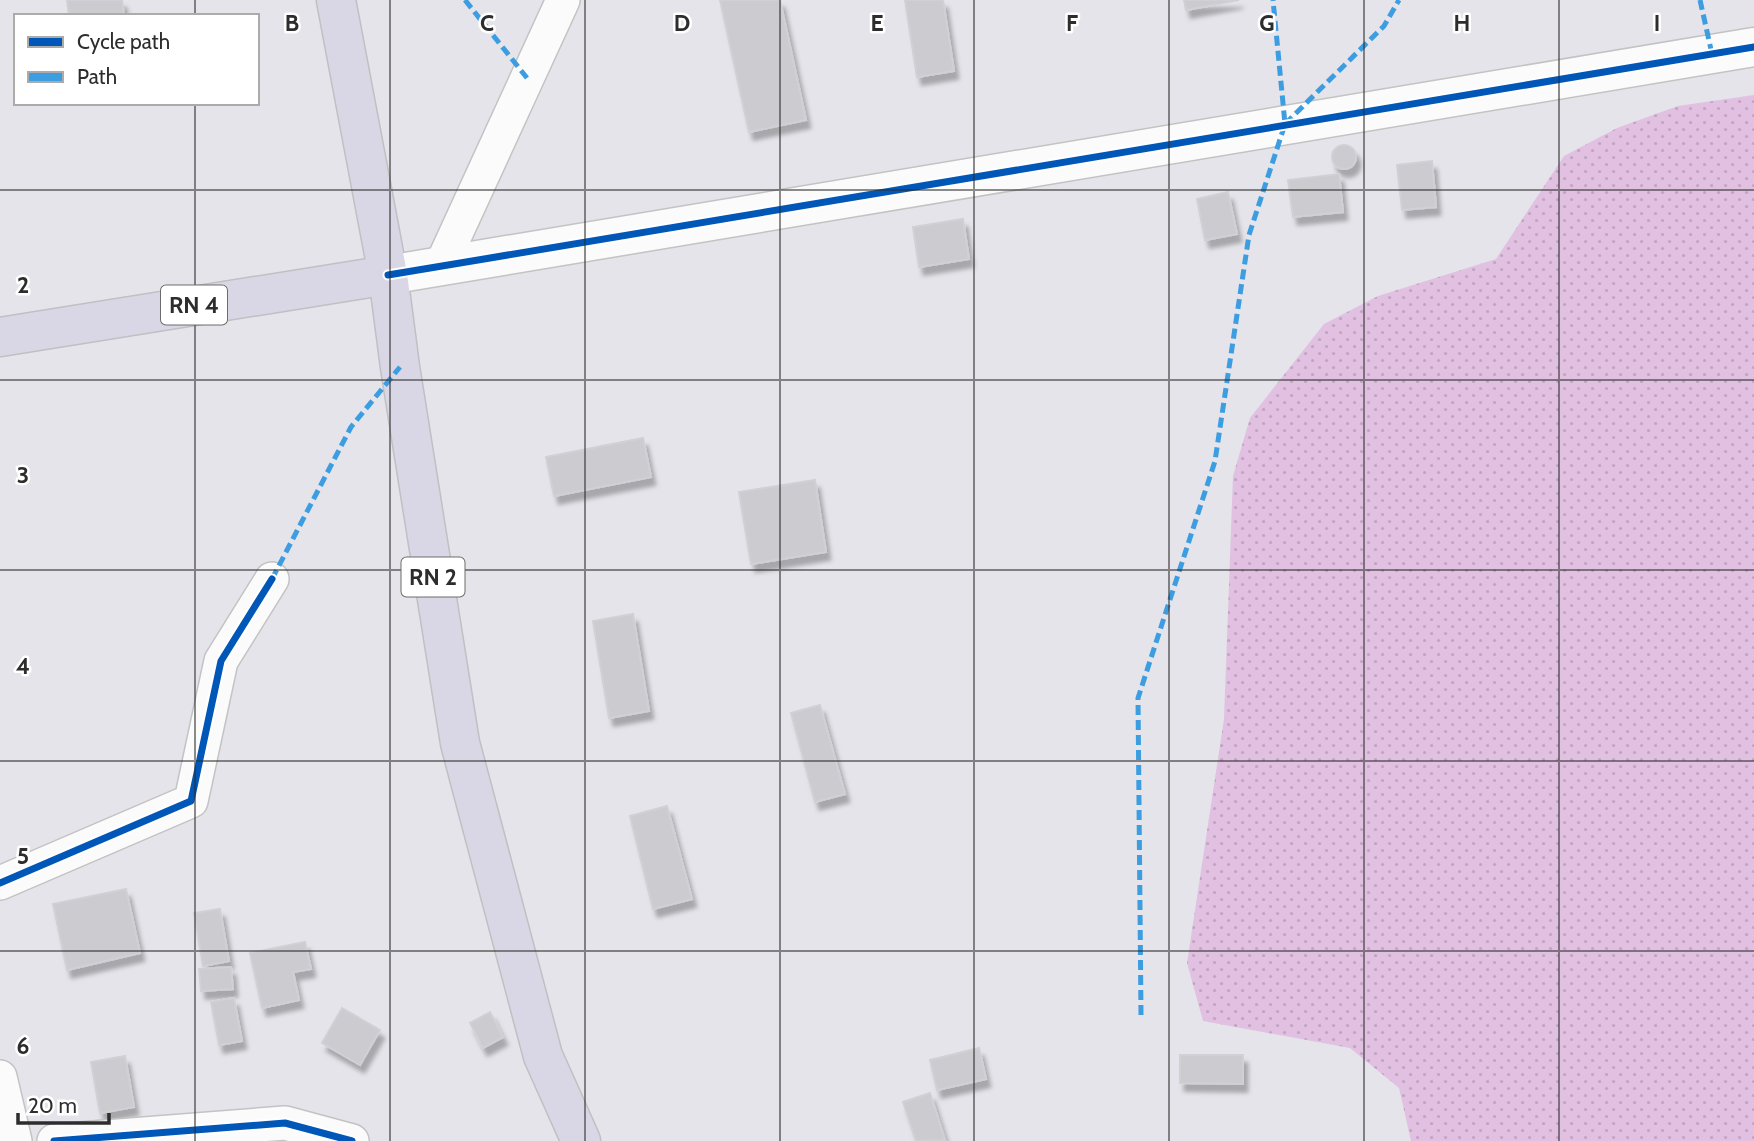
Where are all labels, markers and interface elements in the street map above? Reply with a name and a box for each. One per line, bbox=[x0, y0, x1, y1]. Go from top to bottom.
text: B bbox=[285, 9, 299, 37]
text: C bbox=[480, 9, 494, 37]
text: D bbox=[674, 9, 690, 37]
text: E bbox=[870, 9, 884, 37]
text: F bbox=[1066, 9, 1078, 37]
text: G bbox=[1259, 9, 1275, 37]
text: H bbox=[1454, 9, 1470, 37]
text: I bbox=[1654, 9, 1660, 37]
legend bbox=[14, 14, 259, 105]
text: Cycle path bbox=[77, 29, 170, 54]
text: Path bbox=[77, 64, 117, 89]
text: 2 bbox=[17, 271, 29, 299]
road number: RN 4 bbox=[161, 286, 227, 324]
text: 3 bbox=[17, 461, 29, 489]
road number: RN 2 bbox=[402, 558, 464, 596]
text: 4 bbox=[16, 652, 30, 680]
text: 5 bbox=[17, 842, 29, 870]
text: 6 bbox=[17, 1032, 29, 1060]
scale bar bbox=[18, 1082, 108, 1126]
text: 20 m bbox=[28, 1093, 77, 1118]

